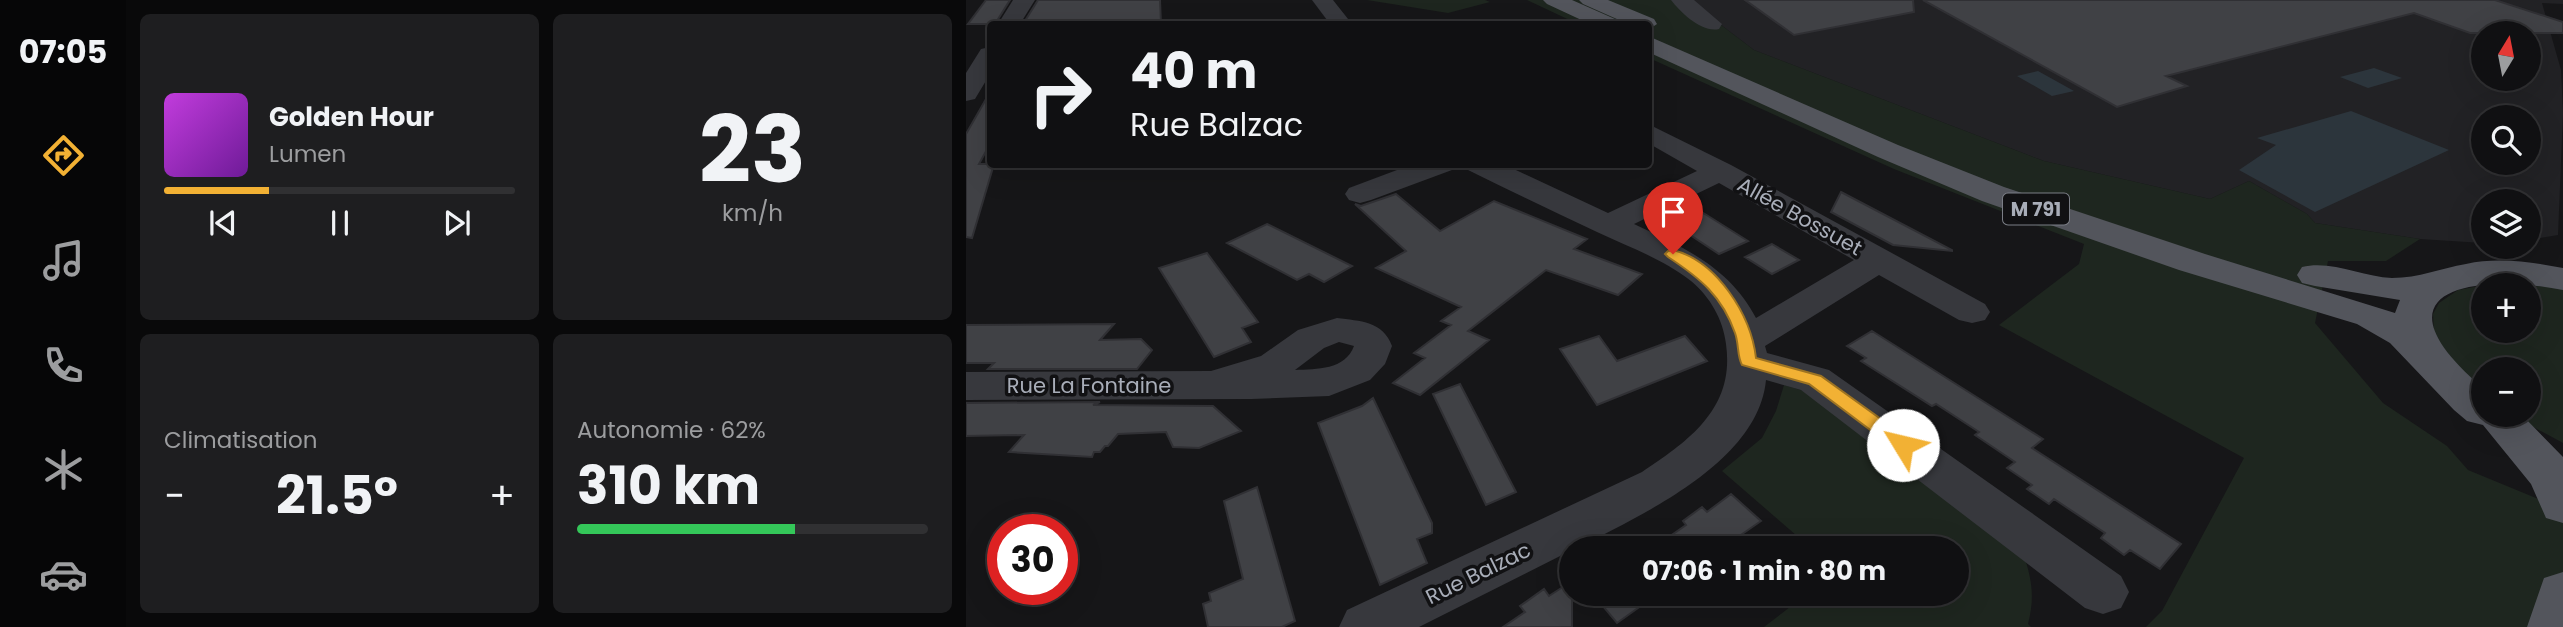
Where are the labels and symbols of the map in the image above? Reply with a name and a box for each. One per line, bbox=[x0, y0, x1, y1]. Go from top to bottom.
north arrow bbox=[2471, 21, 2541, 91]
street label: Allée Bossuet bbox=[1732, 170, 1868, 262]
pin bbox=[1643, 182, 1703, 254]
road number: M 791 bbox=[2003, 194, 2069, 224]
street label: Rue La Fontaine bbox=[1007, 371, 1171, 400]
position arrow bbox=[1866, 408, 1940, 482]
speed limit sign: 30 bbox=[987, 514, 1078, 605]
street label: Rue Balzac bbox=[1421, 535, 1535, 611]

